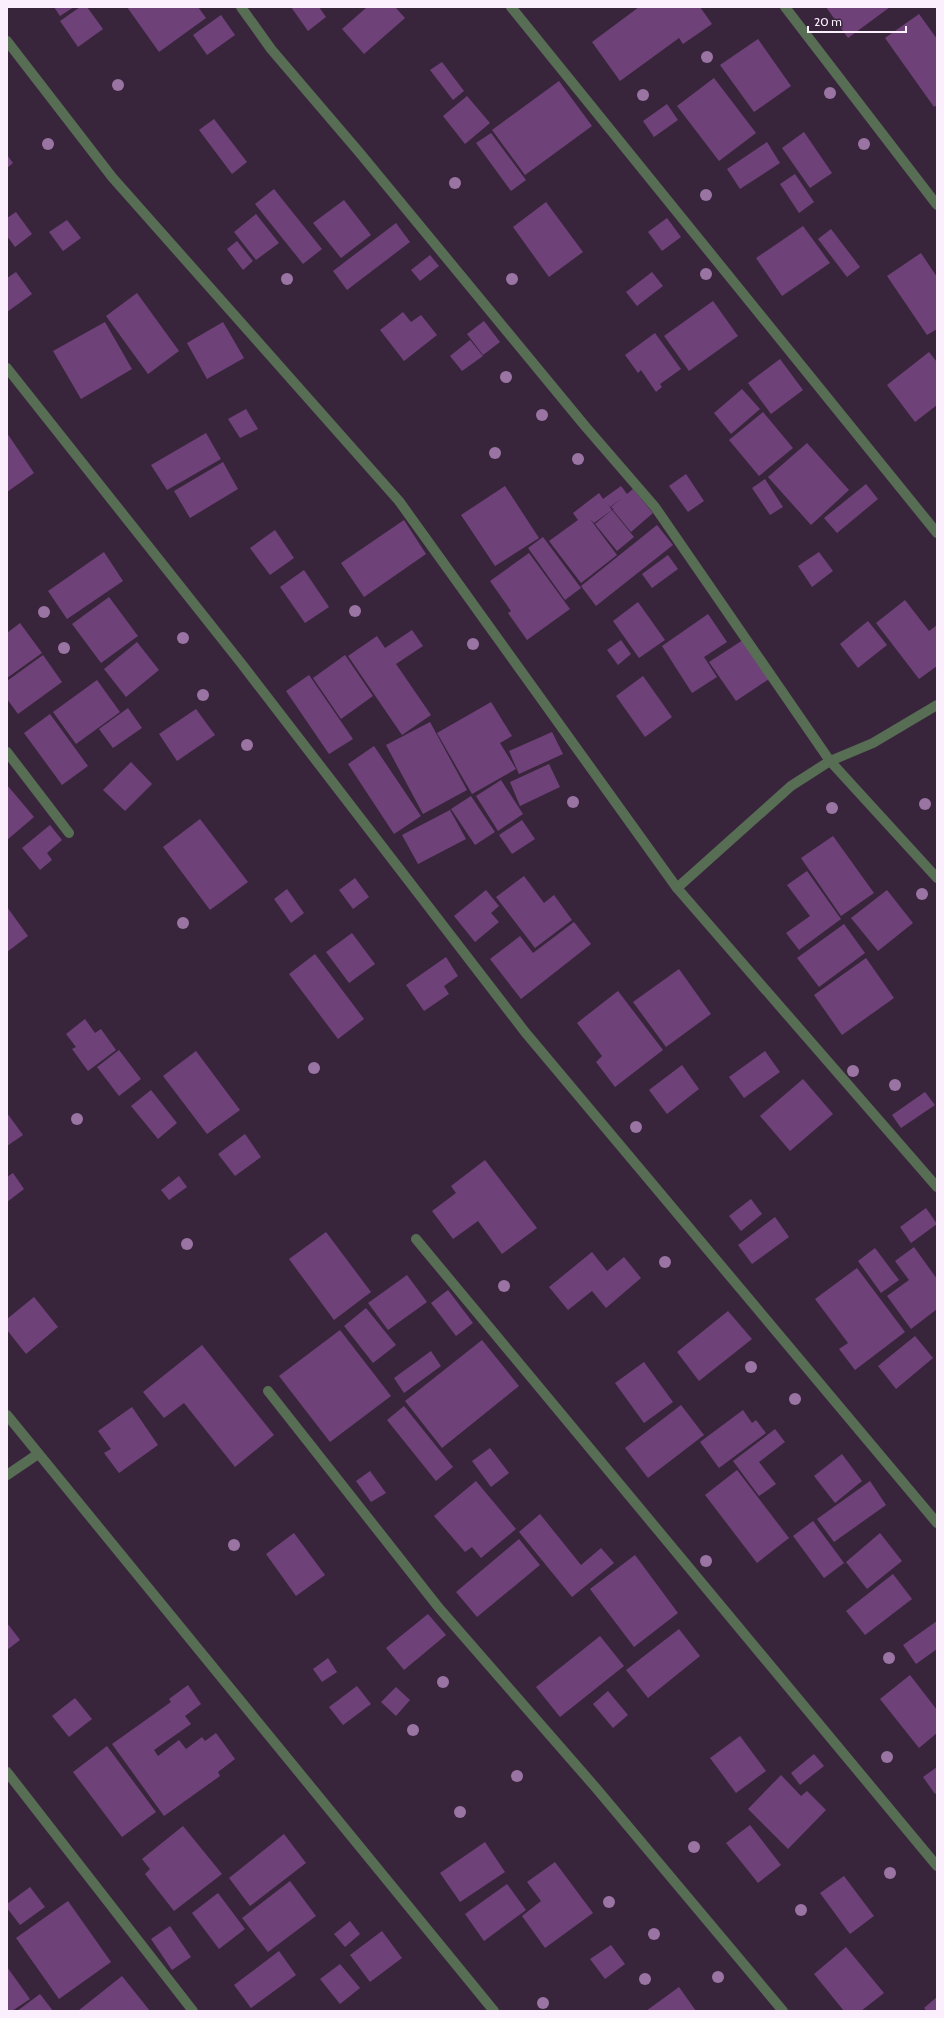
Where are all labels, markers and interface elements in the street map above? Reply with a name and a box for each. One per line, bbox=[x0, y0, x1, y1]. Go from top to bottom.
scale bar bbox=[808, 8, 906, 34]
text: 20 m bbox=[814, 14, 842, 29]

